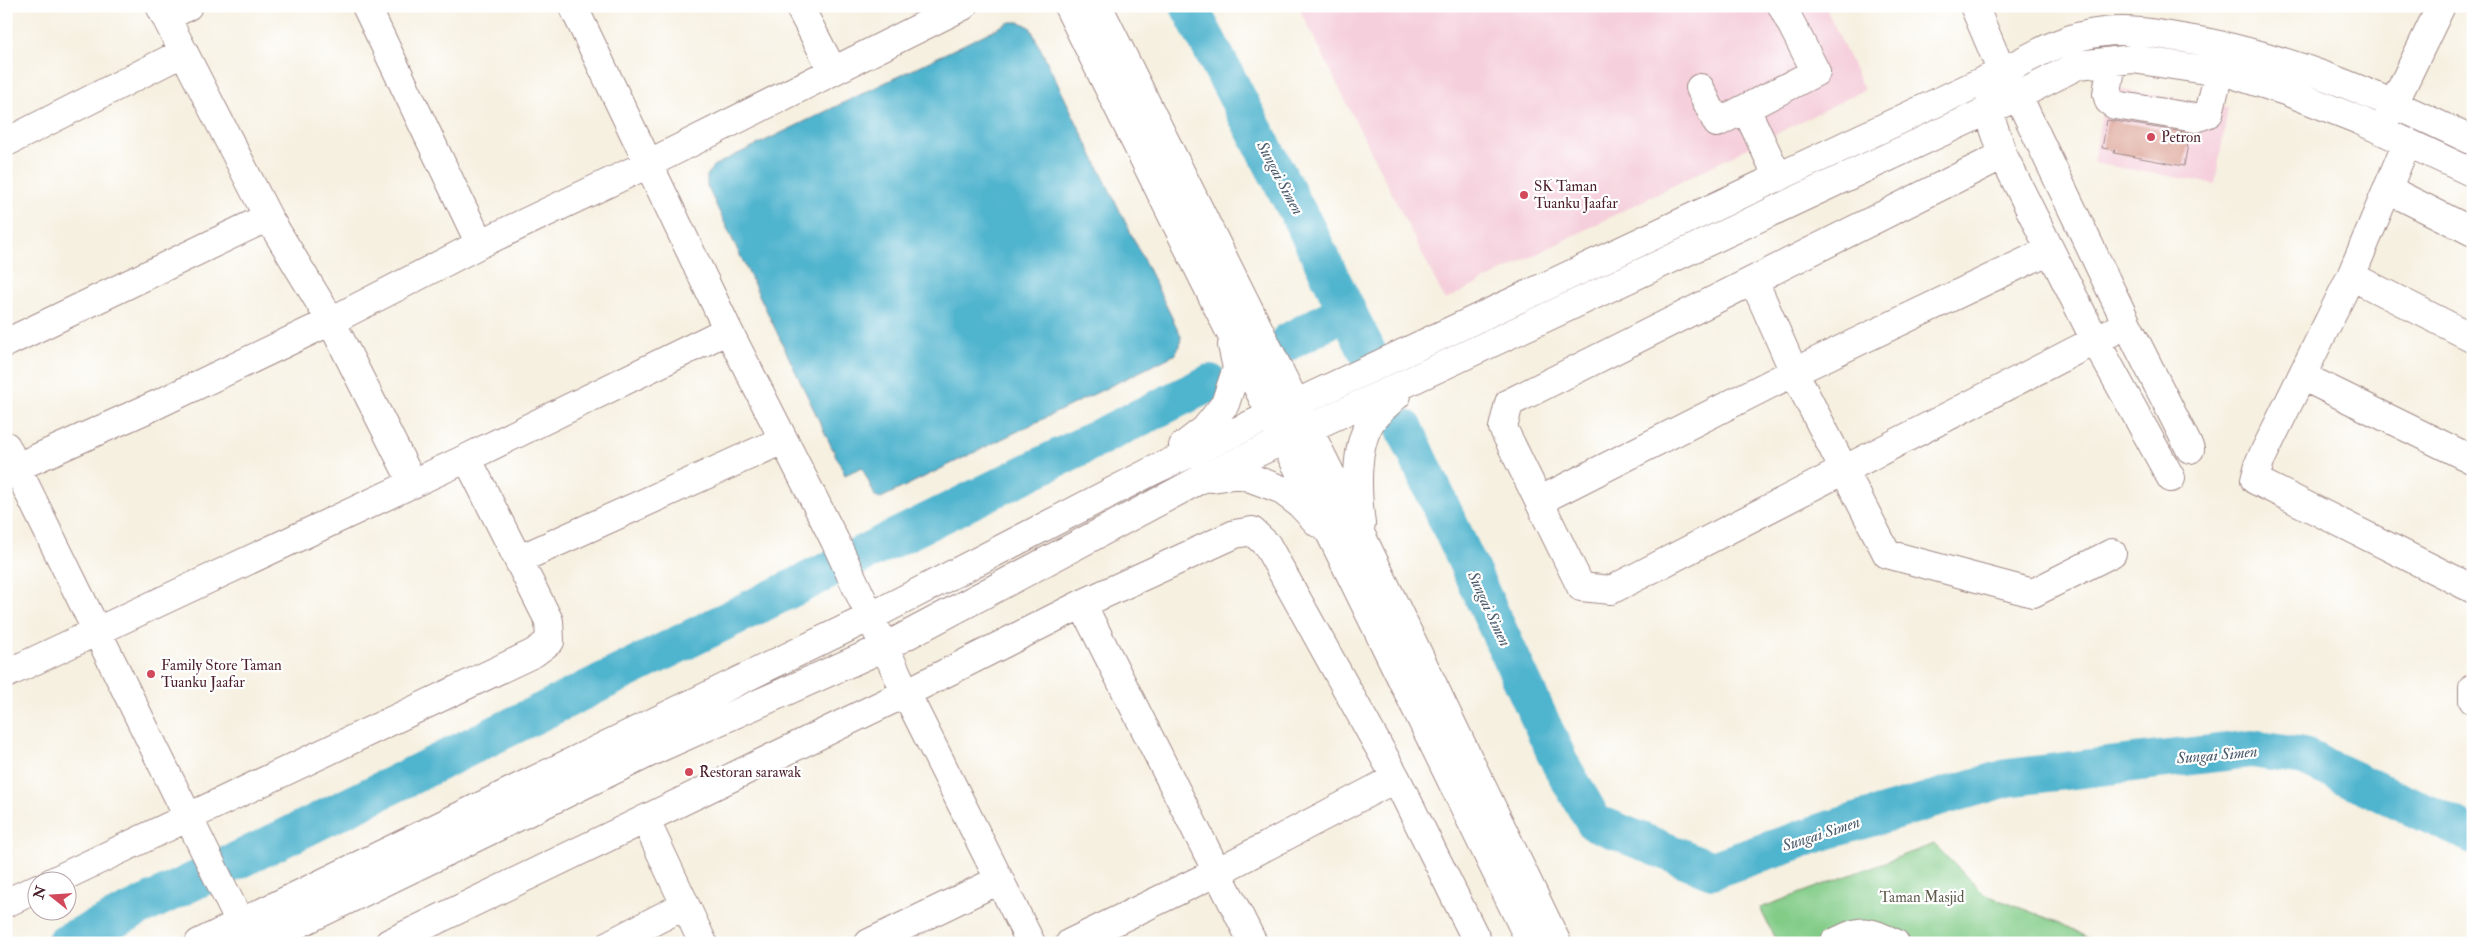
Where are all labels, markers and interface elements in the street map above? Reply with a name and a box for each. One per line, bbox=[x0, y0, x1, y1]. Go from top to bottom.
place label: Petron bbox=[2161, 128, 2201, 147]
marker: Petron bbox=[2145, 131, 2157, 143]
water label: Sungai Simen bbox=[1252, 137, 1308, 218]
place label: SK Taman Tuanku Jaafar bbox=[1534, 177, 1618, 214]
marker: SK Taman Tuanku Jaafar bbox=[1518, 189, 1530, 201]
water label: Sungai Simen bbox=[1462, 567, 1515, 650]
place label: Family Store Taman Tuanku Jaafar bbox=[161, 656, 282, 693]
marker: Family Store Taman Tuanku Jaafar bbox=[145, 668, 157, 680]
water label: Sungai Simen bbox=[2175, 742, 2258, 769]
place label: Restoran sarawak bbox=[699, 763, 801, 782]
marker: Restoran sarawak bbox=[683, 766, 695, 778]
water label: Sungai Simen bbox=[1779, 812, 1863, 856]
north arrow bbox=[28, 872, 78, 922]
text: N bbox=[30, 883, 50, 902]
park label: Taman Masjid bbox=[1880, 888, 1965, 907]

